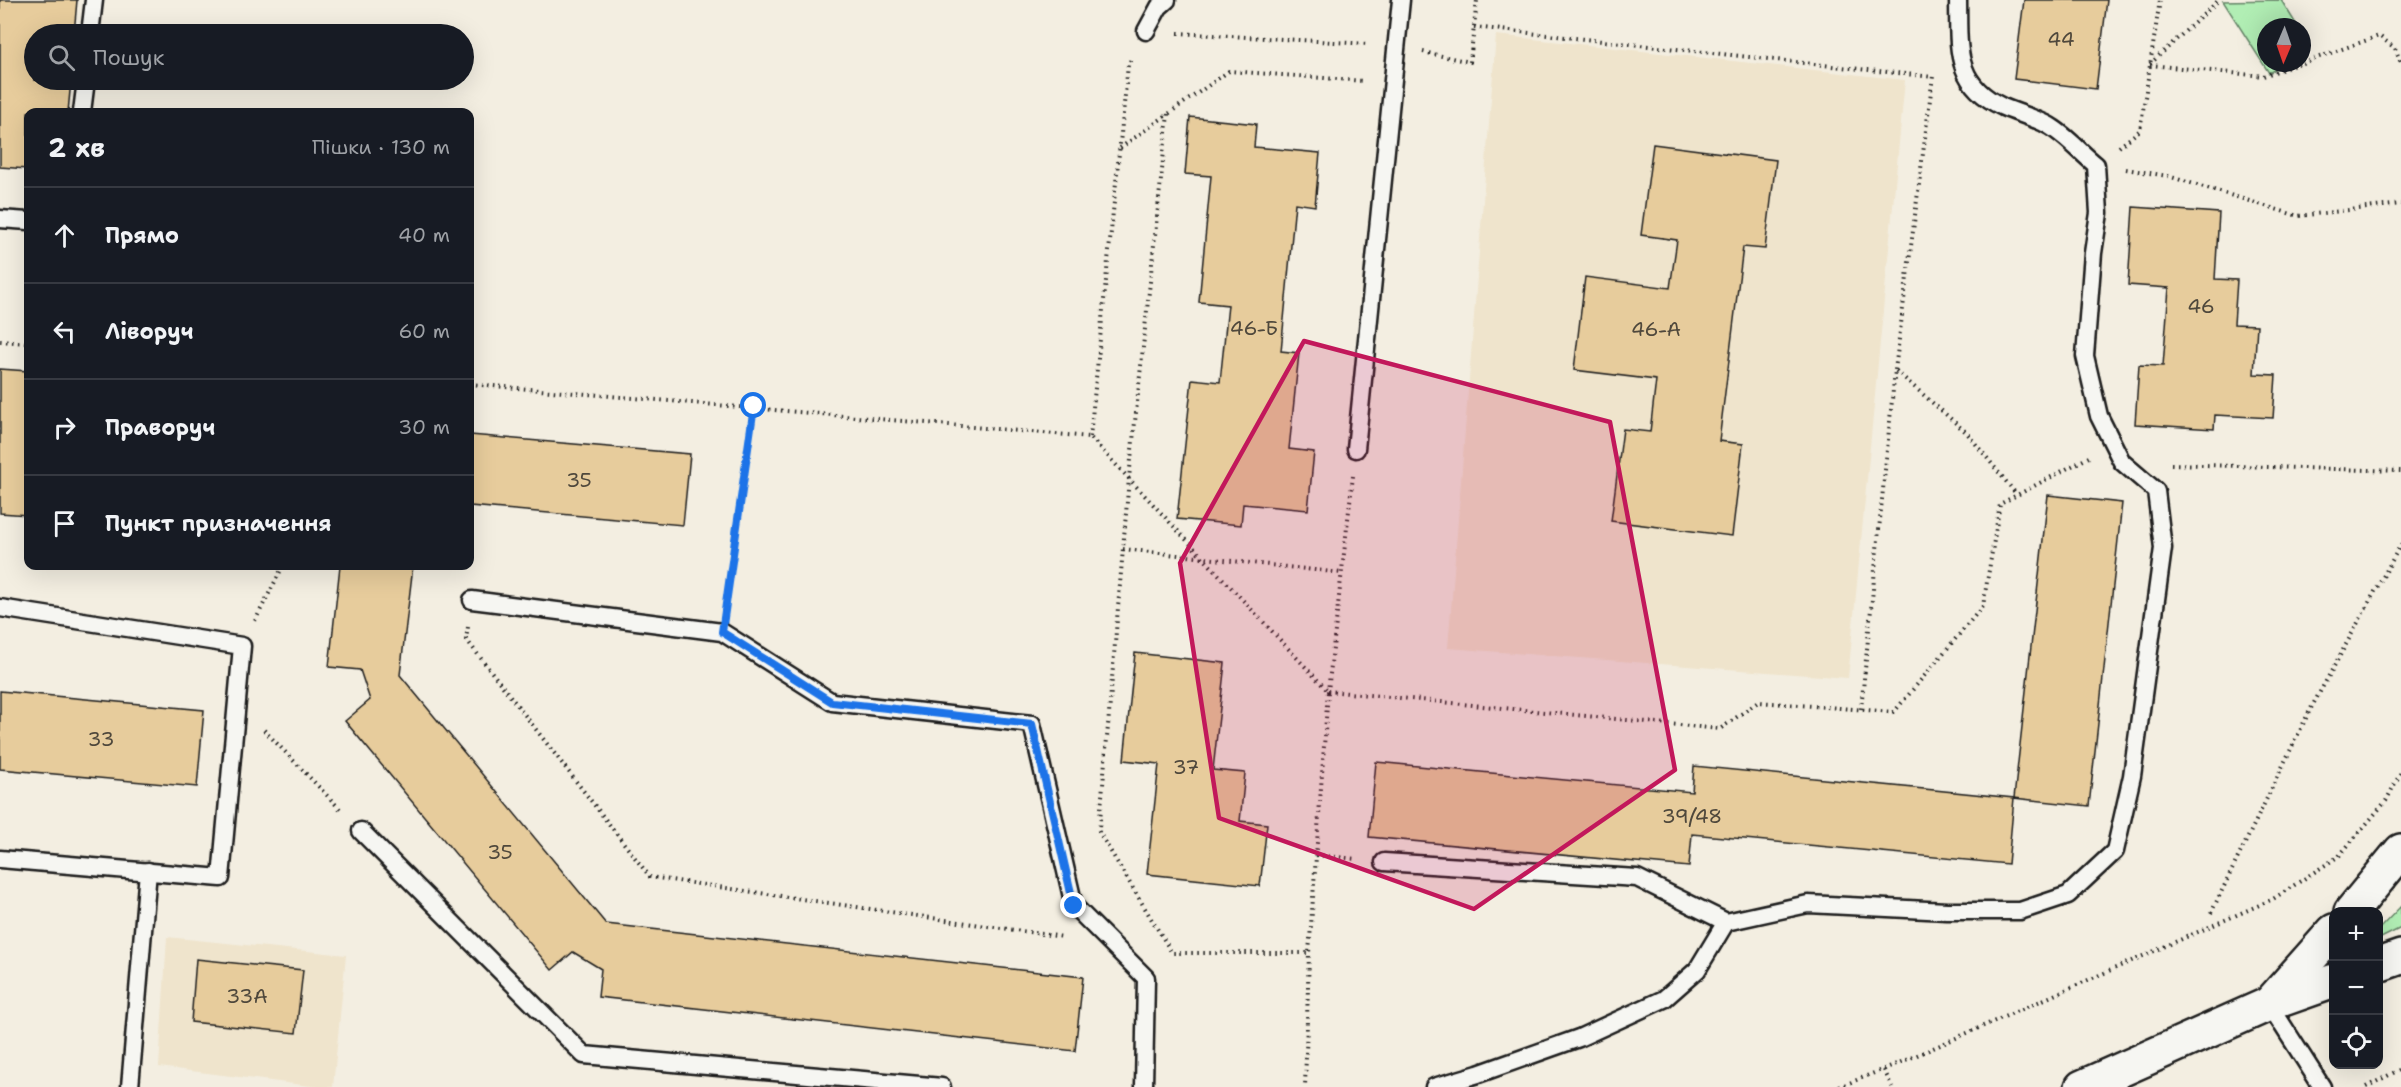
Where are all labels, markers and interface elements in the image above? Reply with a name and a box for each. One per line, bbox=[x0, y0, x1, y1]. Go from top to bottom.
north arrow bbox=[2257, 18, 2311, 72]
search box bbox=[24, 24, 474, 90]
house number: 44 bbox=[2047, 26, 2075, 52]
icon: search bbox=[45, 41, 78, 74]
text: Пошук bbox=[93, 43, 164, 72]
text: 2 хв bbox=[48, 130, 105, 165]
text: Пішки · 130 m bbox=[312, 134, 450, 160]
icon: ahead bbox=[48, 219, 81, 252]
text: Прямо bbox=[105, 221, 179, 250]
text: 40 m bbox=[398, 222, 450, 248]
house number: 46 bbox=[2187, 293, 2215, 319]
icon: left bbox=[48, 315, 81, 348]
house number: 46-Б bbox=[1230, 315, 1278, 341]
house number: 46-А bbox=[1631, 316, 1681, 342]
text: Ліворуч bbox=[105, 317, 193, 346]
text: 60 m bbox=[398, 318, 450, 344]
route start bbox=[740, 392, 766, 418]
icon: right bbox=[48, 411, 81, 444]
text: Праворуч bbox=[105, 413, 215, 442]
text: 30 m bbox=[398, 414, 450, 440]
house number: 35 bbox=[566, 467, 592, 493]
icon: arrive bbox=[48, 507, 81, 540]
text: Пункт призначення bbox=[105, 509, 332, 538]
house number: 33 bbox=[88, 726, 114, 752]
house number: 37 bbox=[1173, 754, 1199, 780]
house number: 39/48 bbox=[1662, 803, 1722, 829]
house number: 35 bbox=[487, 839, 513, 865]
route end bbox=[1060, 892, 1086, 918]
map controls bbox=[2329, 907, 2383, 1069]
button: + bbox=[2329, 907, 2383, 961]
button: − bbox=[2329, 961, 2383, 1015]
house number: 33А bbox=[226, 983, 268, 1009]
button: locate bbox=[2329, 1015, 2383, 1069]

